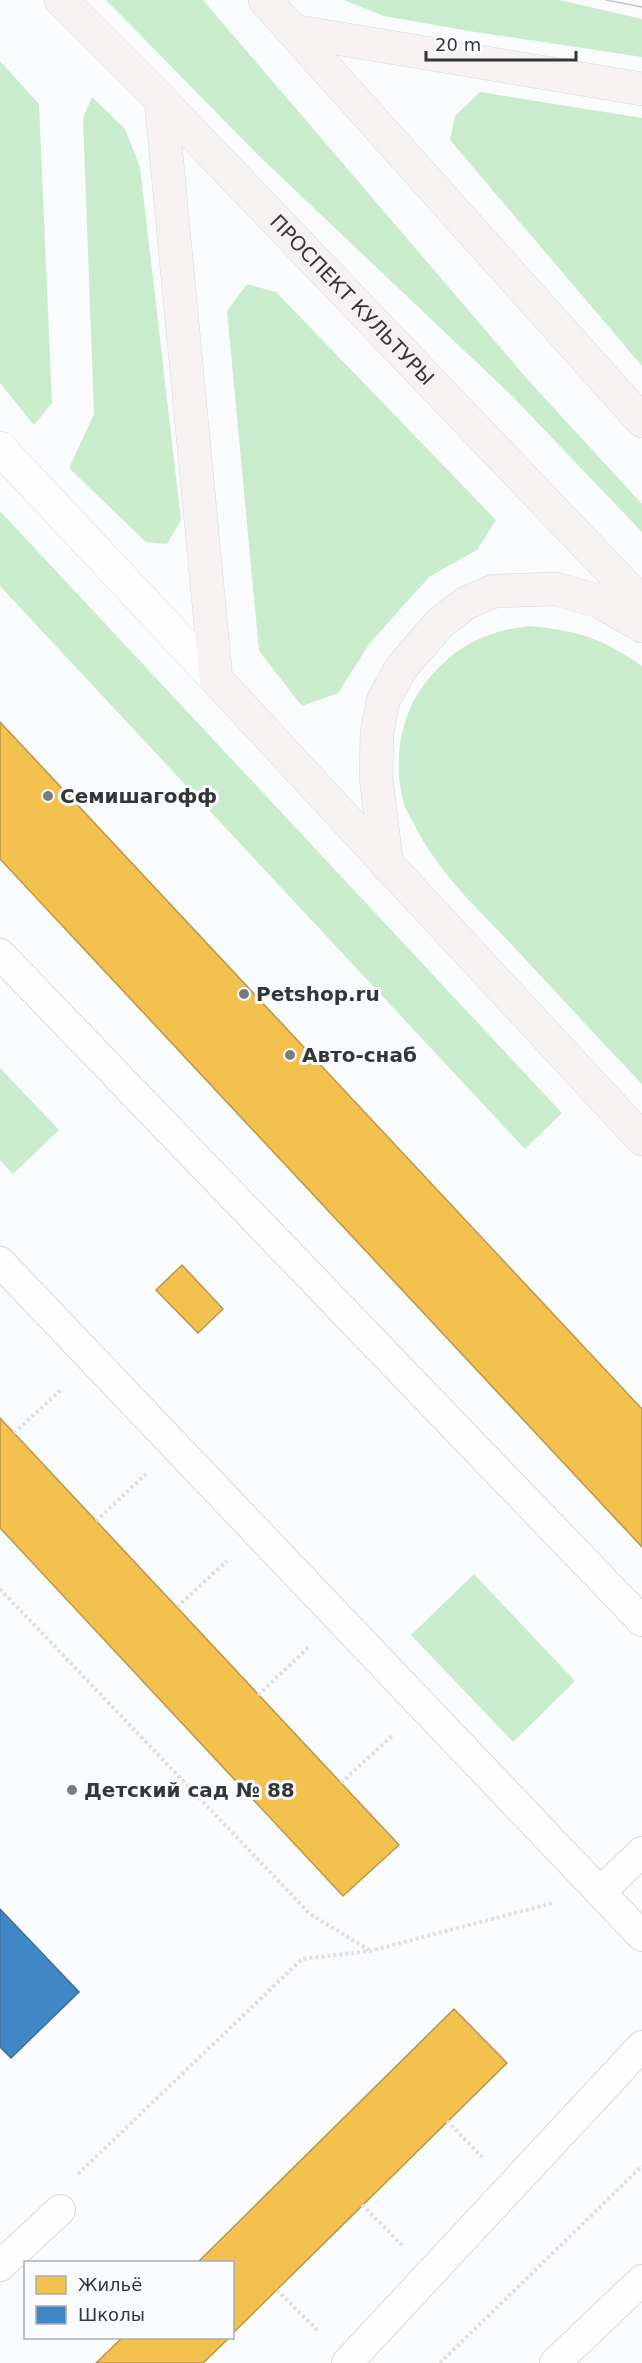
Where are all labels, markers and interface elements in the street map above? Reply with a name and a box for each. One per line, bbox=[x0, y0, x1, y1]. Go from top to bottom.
scale bar bbox=[426, 24, 576, 62]
text: 20 m bbox=[435, 34, 481, 55]
street label: ПРОСПЕКТ КУЛЬТУРЫ bbox=[265, 210, 439, 390]
place label: Семишагофф bbox=[60, 784, 217, 808]
marker: Семишагофф bbox=[41, 789, 55, 803]
place label: Petshop.ru bbox=[256, 982, 380, 1006]
marker: Petshop.ru bbox=[237, 987, 251, 1001]
place label: Авто-снаб bbox=[302, 1043, 417, 1067]
marker: Авто-снаб bbox=[283, 1048, 297, 1062]
place label: Детский сад № 88 bbox=[84, 1778, 295, 1802]
marker: Детский сад № 88 bbox=[65, 1783, 79, 1797]
legend bbox=[24, 2261, 234, 2339]
text: Жильё bbox=[78, 2274, 142, 2295]
text: Школы bbox=[78, 2304, 145, 2325]

